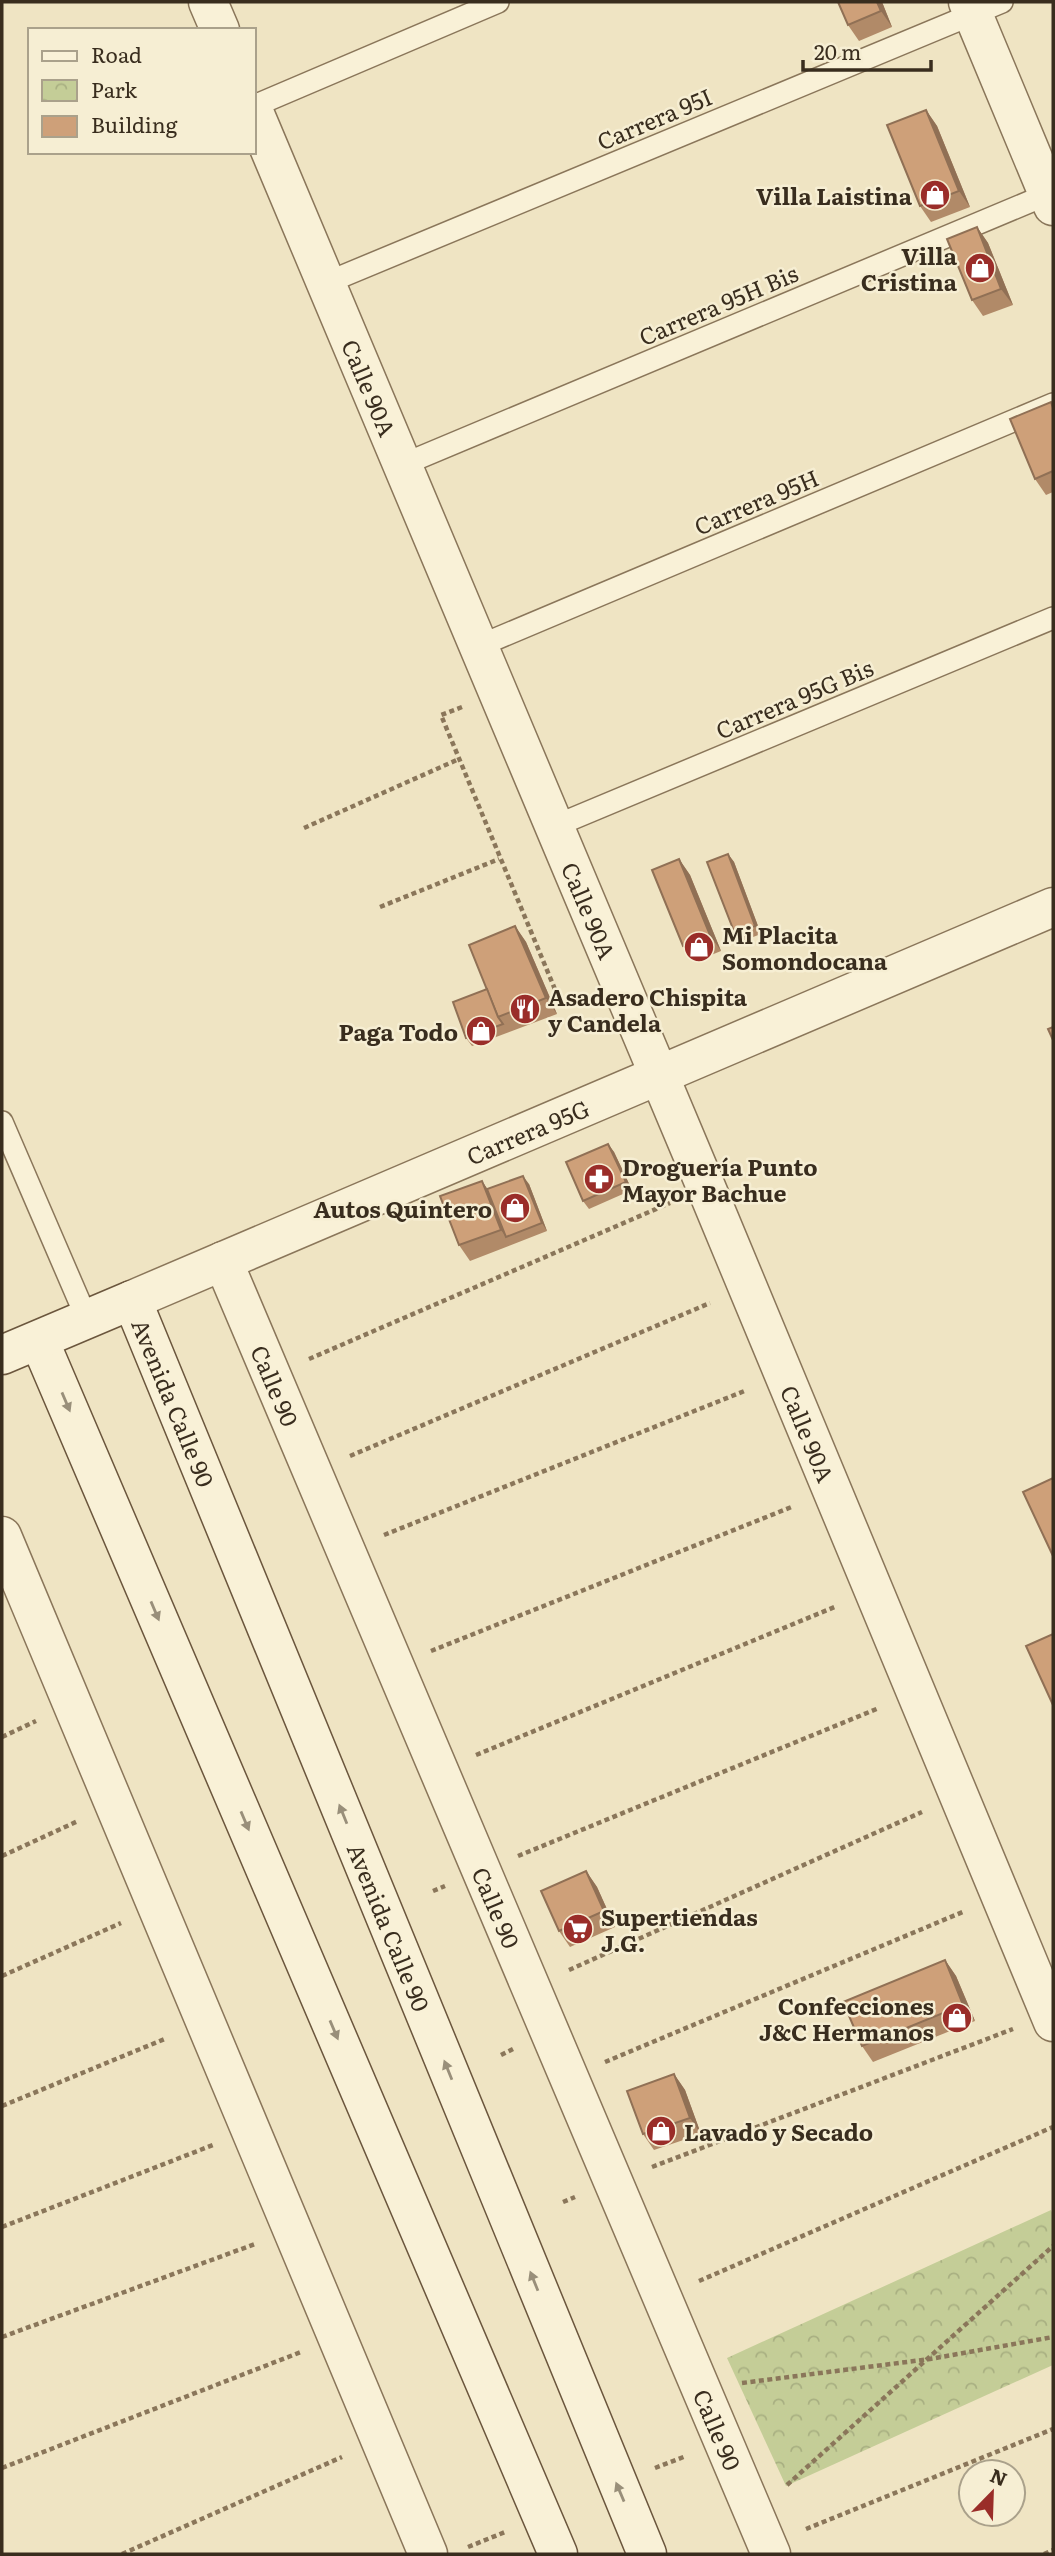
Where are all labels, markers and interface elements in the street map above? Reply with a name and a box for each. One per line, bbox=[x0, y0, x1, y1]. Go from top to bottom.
legend bbox=[28, 28, 256, 154]
scale bar bbox=[803, 28, 931, 72]
text: 20 m bbox=[814, 35, 861, 66]
text: Road bbox=[91, 38, 142, 69]
text: Park bbox=[91, 73, 137, 104]
street label: Carrera 95I bbox=[591, 78, 717, 158]
text: Building bbox=[91, 108, 178, 139]
place label: Villa Laistina bbox=[756, 178, 913, 212]
shop icon: Villa Laistina bbox=[918, 178, 952, 212]
place label: Villa Cristina bbox=[861, 238, 958, 298]
shop icon: Villa Cristina bbox=[963, 251, 997, 285]
street label: Carrera 95H Bis bbox=[633, 255, 803, 353]
street label: Calle 90A bbox=[334, 334, 405, 441]
street label: Carrera 95H bbox=[689, 460, 823, 542]
street label: Carrera 95G Bis bbox=[710, 650, 878, 746]
street label: Calle 90A bbox=[554, 857, 625, 964]
place label: Mi Placita Somondocana bbox=[722, 917, 888, 977]
shop icon: Mi Placita Somondocana bbox=[682, 930, 716, 964]
place label: Asadero Chispita y Candela bbox=[548, 979, 748, 1039]
restaurant icon: Asadero Chispita y Candela bbox=[508, 992, 542, 1026]
place label: Paga Todo bbox=[339, 1014, 458, 1048]
shop icon: Paga Todo bbox=[464, 1014, 498, 1048]
street label: Carrera 95G bbox=[461, 1090, 594, 1172]
place label: Droguería Punto Mayor Bachue bbox=[622, 1149, 818, 1209]
pharmacy icon: Droguería Punto Mayor Bachue bbox=[582, 1162, 616, 1196]
place label: Autos Quintero bbox=[314, 1191, 492, 1225]
shop icon: Autos Quintero bbox=[498, 1191, 532, 1225]
street label: Avenida Calle 90 bbox=[124, 1313, 224, 1492]
street label: Calle 90 bbox=[243, 1339, 308, 1431]
street label: Calle 90A bbox=[773, 1380, 844, 1487]
one-way arrow bbox=[60, 1392, 72, 1412]
one-way arrow bbox=[150, 1601, 161, 1622]
one-way arrow bbox=[337, 1804, 348, 1825]
one-way arrow bbox=[239, 1810, 250, 1831]
street label: Avenida Calle 90 bbox=[340, 1838, 439, 2016]
street label: Calle 90 bbox=[465, 1861, 529, 1953]
place label: Supertiendas J.G. bbox=[601, 1899, 758, 1959]
supermarket icon: Supertiendas J.G. bbox=[561, 1912, 595, 1946]
place label: Confecciones J&C Hermanos bbox=[759, 1988, 934, 2048]
shop icon: Confecciones J&C Hermanos bbox=[940, 2001, 974, 2035]
one-way arrow bbox=[328, 2020, 340, 2040]
one-way arrow bbox=[442, 2060, 453, 2081]
shop icon: Lavado y Secado bbox=[644, 2114, 678, 2148]
place label: Lavado y Secado bbox=[684, 2114, 873, 2148]
one-way arrow bbox=[528, 2270, 539, 2291]
street label: Calle 90 bbox=[686, 2383, 750, 2475]
north arrow bbox=[957, 2458, 1027, 2528]
text: N bbox=[986, 2460, 1012, 2492]
one-way arrow bbox=[614, 2481, 625, 2502]

